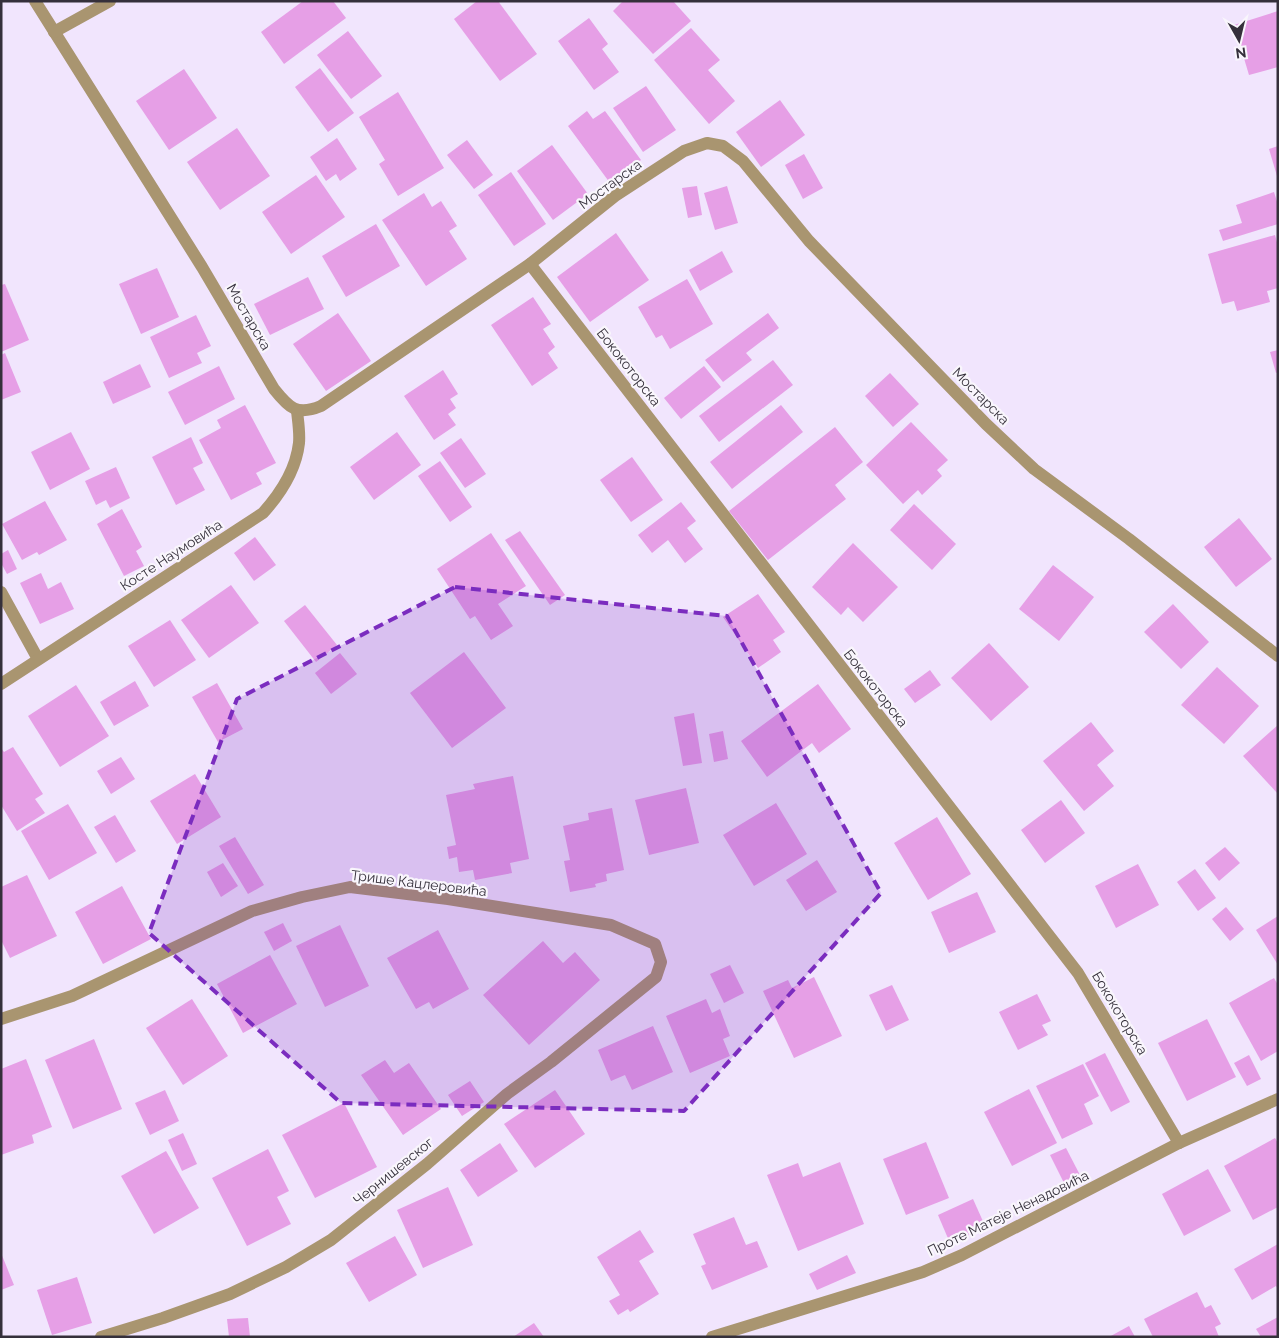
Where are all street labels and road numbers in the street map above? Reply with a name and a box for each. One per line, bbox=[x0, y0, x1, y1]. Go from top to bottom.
street label: Мостарска bbox=[576, 156, 644, 212]
street label: Мостарска bbox=[224, 281, 274, 353]
street label: Бококоторска bbox=[594, 325, 664, 409]
street label: Мостарска bbox=[949, 364, 1013, 428]
street label: Косте Наумовића bbox=[117, 516, 225, 594]
street label: Бококоторска bbox=[841, 646, 911, 730]
street label: Трише Кацлеровића bbox=[350, 867, 488, 899]
street label: Бококоторска bbox=[1089, 969, 1151, 1057]
street label: Чернишевског bbox=[350, 1134, 436, 1208]
street label: Проте Матеје Ненадовића bbox=[925, 1167, 1091, 1259]

